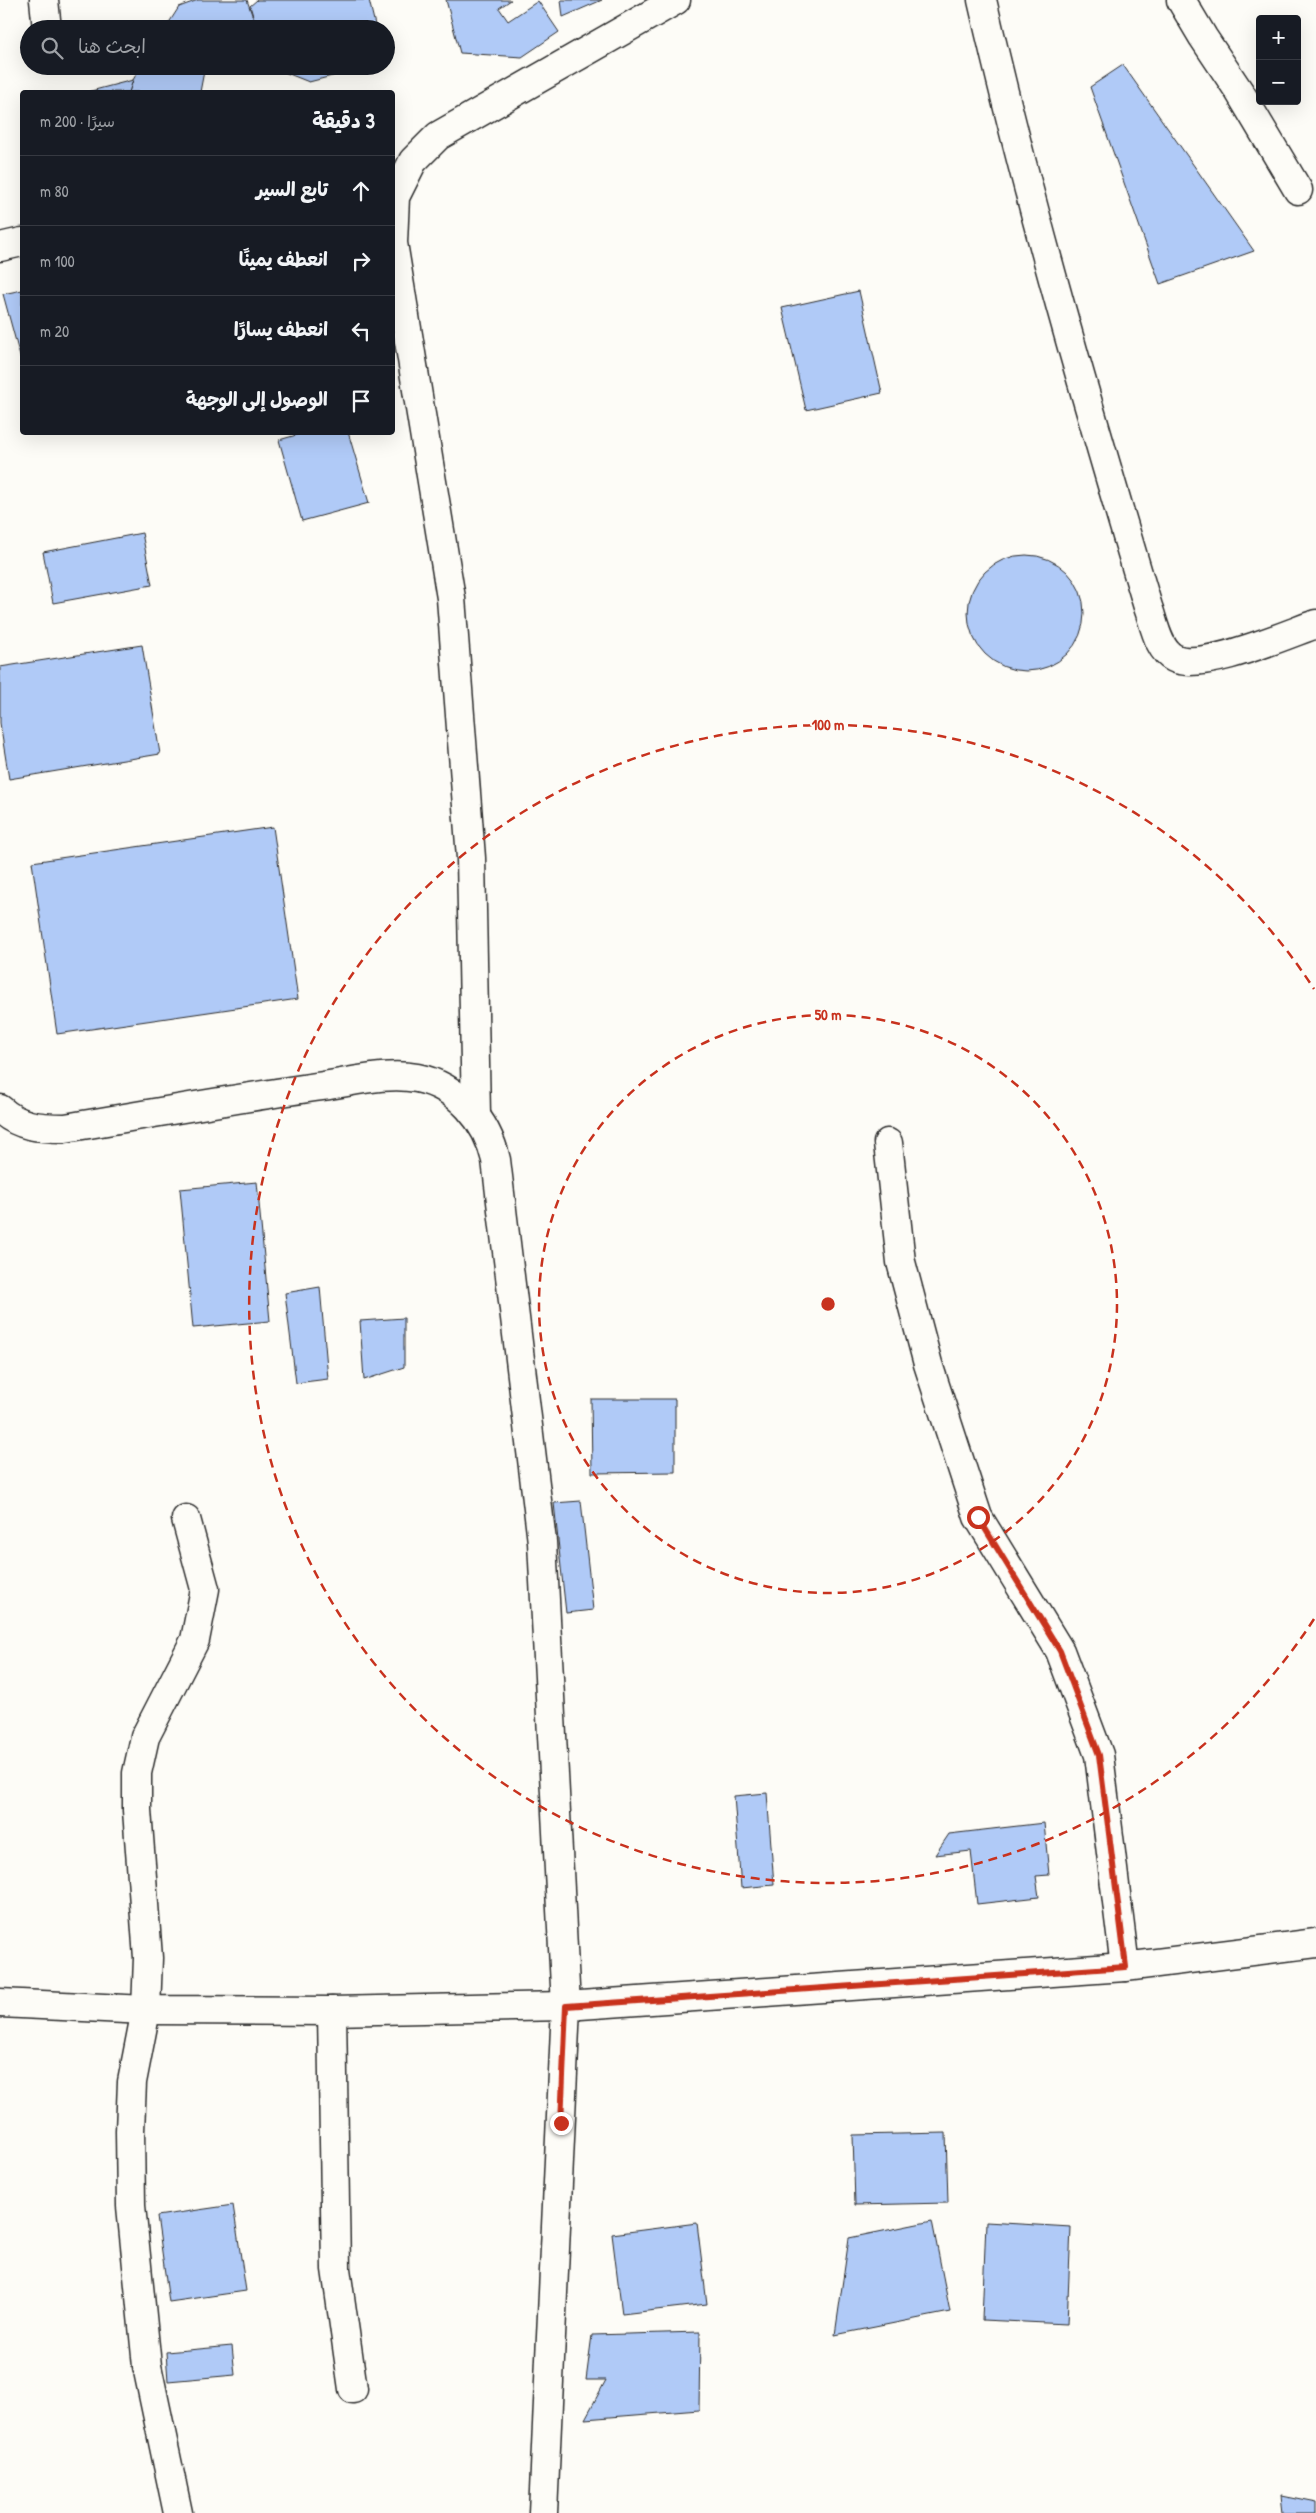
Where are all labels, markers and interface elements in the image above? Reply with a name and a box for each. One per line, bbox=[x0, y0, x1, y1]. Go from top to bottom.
map controls bbox=[1256, 15, 1301, 105]
button: + bbox=[1256, 15, 1301, 60]
search box bbox=[20, 20, 395, 75]
text: ابحث هنا bbox=[78, 33, 146, 59]
icon: search bbox=[38, 34, 66, 62]
button: − bbox=[1256, 60, 1301, 105]
text: 3 دقيقة bbox=[312, 106, 375, 135]
text: سيرًا · 200 m bbox=[40, 110, 115, 132]
text: تابع السير bbox=[256, 176, 328, 202]
icon: ahead bbox=[347, 177, 375, 205]
text: 80 m bbox=[40, 180, 69, 202]
text: انعطف يمينًا bbox=[239, 246, 328, 272]
icon: right bbox=[347, 247, 375, 275]
text: 100 m bbox=[40, 250, 75, 272]
text: انعطف يسارًا bbox=[234, 316, 328, 342]
icon: left bbox=[347, 317, 375, 345]
text: 20 m bbox=[40, 320, 69, 342]
text: الوصول إلى الوجهة bbox=[186, 386, 328, 412]
icon: arrive bbox=[347, 387, 375, 415]
text: 100 m bbox=[812, 714, 844, 735]
text: 50 m bbox=[815, 1004, 841, 1025]
centre of rings bbox=[819, 1295, 837, 1313]
route start bbox=[967, 1506, 990, 1529]
route end bbox=[550, 2112, 573, 2135]

